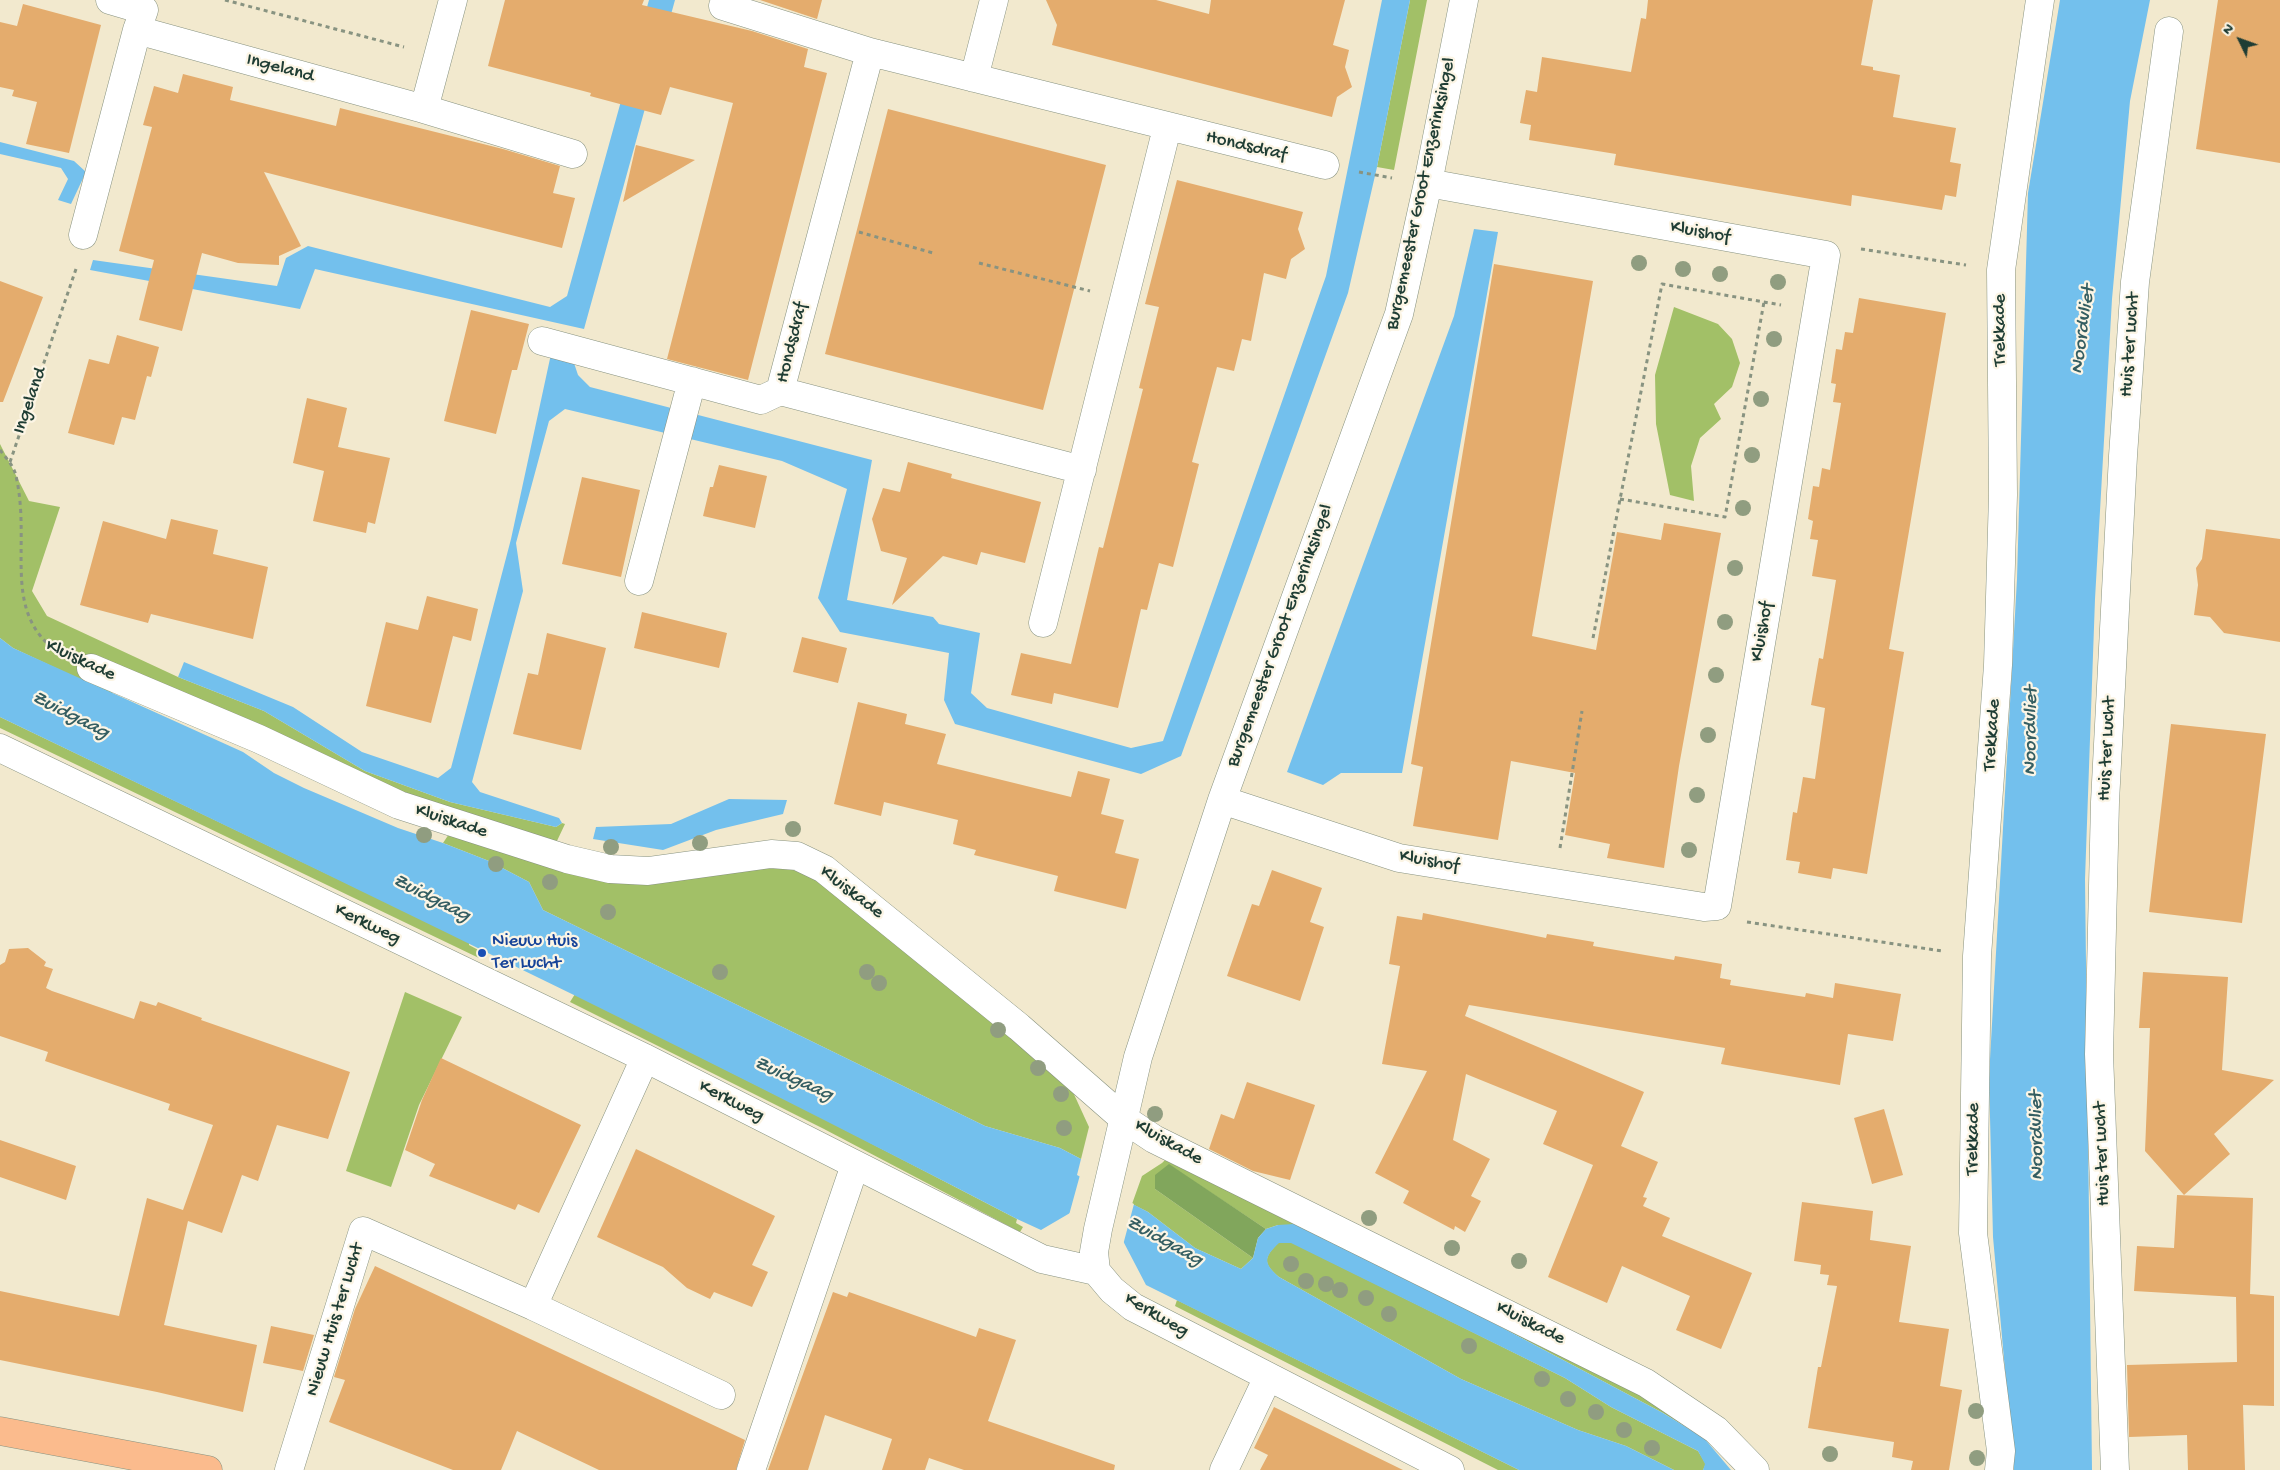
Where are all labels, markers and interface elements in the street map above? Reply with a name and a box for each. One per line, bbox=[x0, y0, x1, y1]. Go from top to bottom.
north arrow bbox=[2215, 15, 2265, 65]
text: N bbox=[2219, 21, 2238, 39]
street label: Ingeland bbox=[244, 49, 316, 89]
street label: Burgemeester Groot Enzerinksingel bbox=[1382, 56, 1462, 332]
street label: Hondsdraf bbox=[1203, 127, 1289, 167]
street label: Kluishof bbox=[1668, 217, 1732, 249]
water label: Noordvliet bbox=[2066, 284, 2102, 376]
street label: Huis ter Lucht bbox=[2116, 292, 2146, 398]
street label: Trekkade bbox=[1990, 294, 2012, 366]
street label: Hondsdraf bbox=[772, 300, 814, 386]
street label: Ingeland bbox=[9, 365, 53, 437]
street label: Burgemeester Groot Enzerinksingel bbox=[1223, 502, 1339, 770]
street label: Kluishof bbox=[1747, 600, 1779, 664]
street label: Kluiskade bbox=[41, 635, 119, 687]
water label: Zuidgaag bbox=[27, 686, 113, 746]
water label: Noordvliet bbox=[2019, 686, 2045, 776]
street label: Huis ter Lucht bbox=[2094, 696, 2122, 802]
street label: Trekkade bbox=[1979, 698, 2007, 772]
street label: Kluiskade bbox=[412, 800, 490, 844]
street label: Kluishof bbox=[1397, 846, 1461, 878]
street label: Kluiskade bbox=[814, 861, 888, 925]
water label: Zuidgaag bbox=[388, 869, 474, 929]
street label: Kerkweg bbox=[330, 899, 404, 951]
place label: Nieuw Huis Ter Lucht bbox=[492, 931, 577, 975]
marker: Nieuw Huis Ter Lucht bbox=[476, 947, 488, 959]
water label: Zuidgaag bbox=[750, 1052, 836, 1108]
street label: Kerkweg bbox=[694, 1076, 768, 1128]
water label: Noordvliet bbox=[2025, 1091, 2051, 1181]
street label: Huis ter Lucht bbox=[2090, 1101, 2116, 1207]
street label: Trekkade bbox=[1962, 1103, 1986, 1175]
street label: Kluiskade bbox=[1130, 1115, 1206, 1171]
water label: Zuidgaag bbox=[1122, 1211, 1206, 1273]
street label: Nieuw Huis ter Lucht bbox=[302, 1241, 370, 1399]
street label: Kerkweg bbox=[1120, 1288, 1192, 1344]
street label: Kluiskade bbox=[1492, 1297, 1568, 1351]

